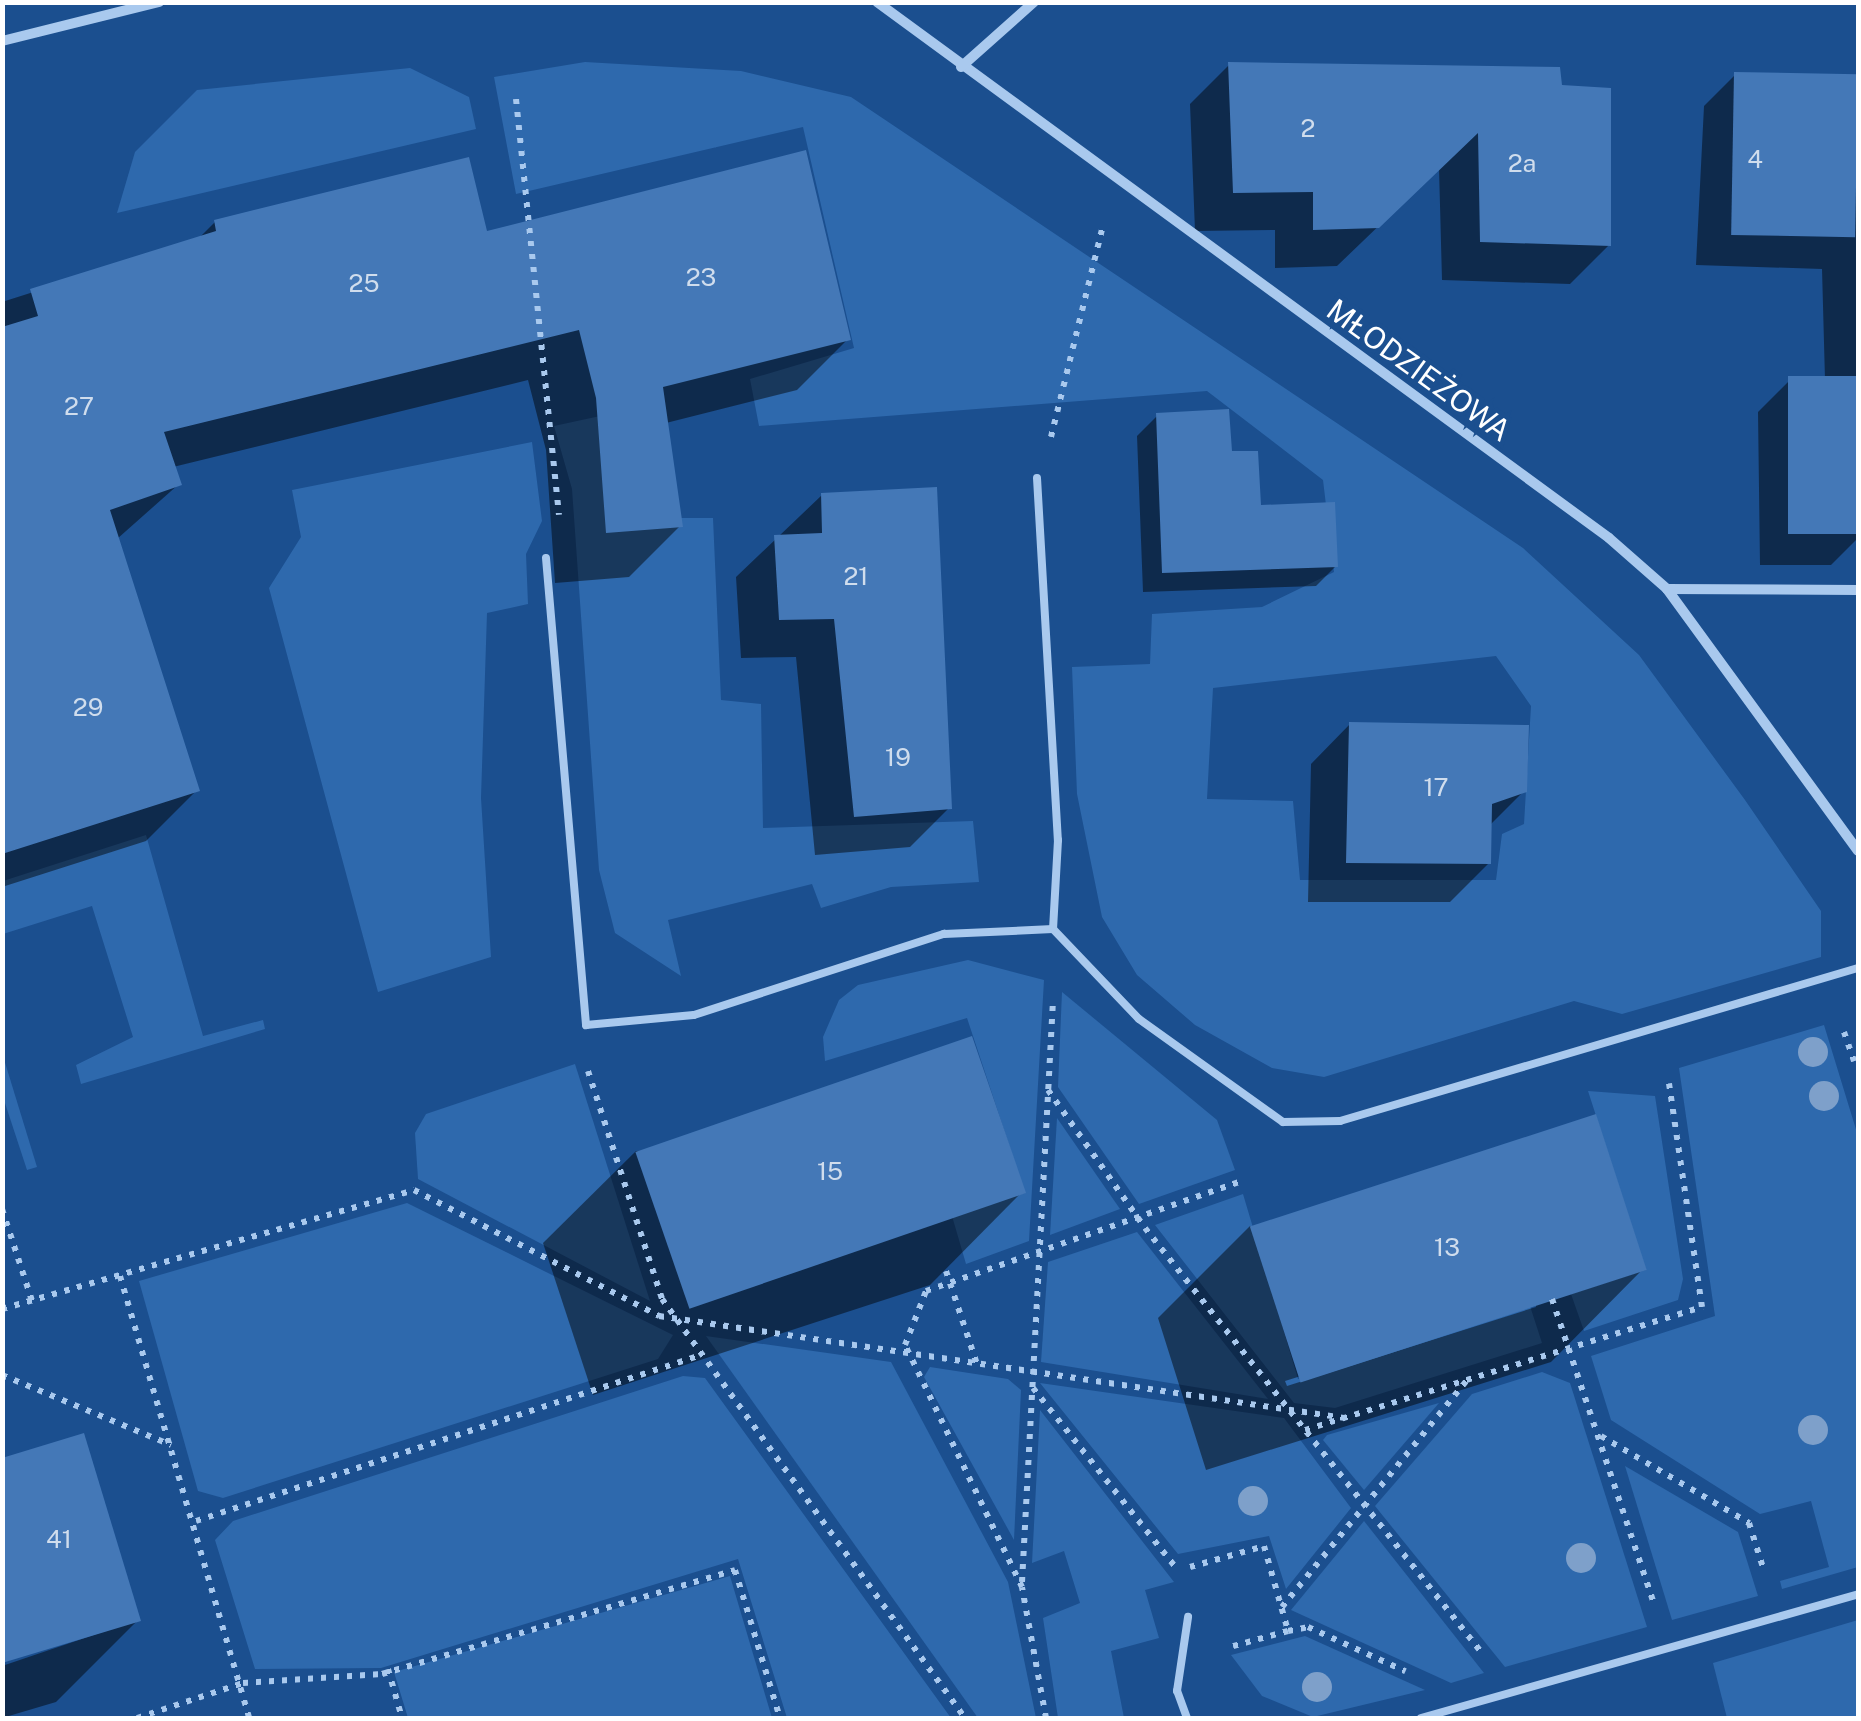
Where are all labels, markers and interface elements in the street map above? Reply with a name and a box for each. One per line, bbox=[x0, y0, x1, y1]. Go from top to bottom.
house number: 2 bbox=[1301, 113, 1315, 143]
house number: 4 bbox=[1747, 144, 1763, 174]
house number: 2a bbox=[1508, 148, 1536, 178]
house number: 23 bbox=[686, 262, 716, 292]
house number: 25 bbox=[349, 268, 379, 298]
street label: MŁODZIEŻOWA bbox=[1320, 291, 1518, 449]
house number: 27 bbox=[64, 391, 94, 421]
house number: 21 bbox=[843, 561, 869, 591]
house number: 29 bbox=[73, 692, 103, 722]
house number: 19 bbox=[885, 742, 911, 772]
house number: 17 bbox=[1423, 772, 1449, 802]
house number: 15 bbox=[817, 1156, 843, 1186]
house number: 13 bbox=[1434, 1232, 1460, 1262]
house number: 41 bbox=[46, 1524, 72, 1554]

